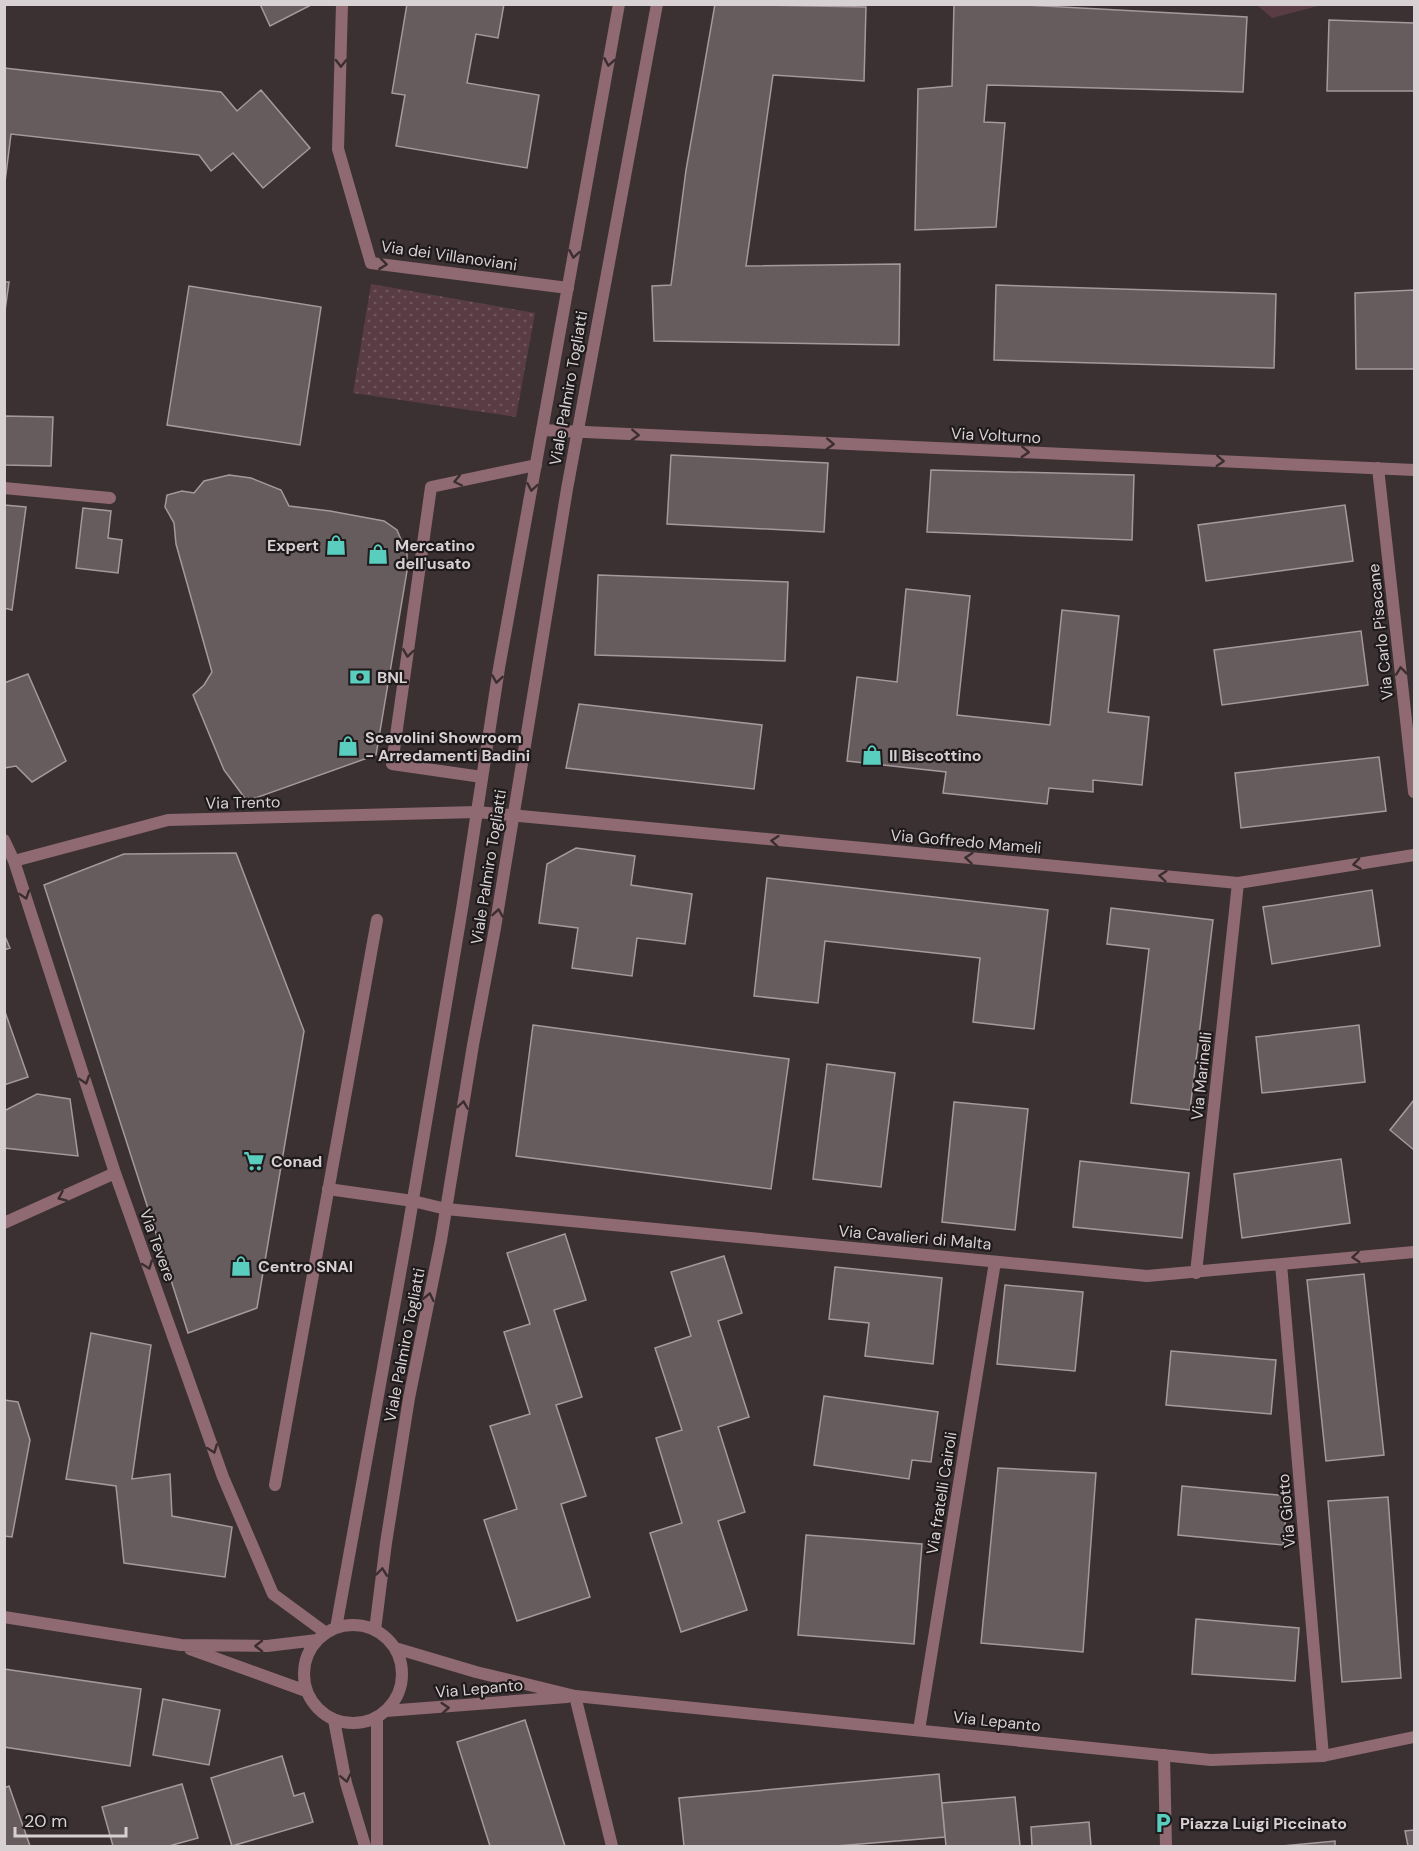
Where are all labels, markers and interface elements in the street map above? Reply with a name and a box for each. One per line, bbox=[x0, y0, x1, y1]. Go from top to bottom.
one-way arrow bbox=[603, 57, 615, 67]
one-way arrow bbox=[334, 58, 347, 67]
street label: Via dei Villanoviani bbox=[379, 236, 518, 275]
one-way arrow bbox=[568, 249, 581, 259]
one-way arrow bbox=[378, 257, 387, 270]
street label: Viale Palmiro Togliatti bbox=[545, 309, 592, 467]
street label: Via Volturno bbox=[950, 423, 1042, 448]
one-way arrow bbox=[631, 428, 640, 441]
one-way arrow bbox=[825, 437, 834, 450]
one-way arrow bbox=[1020, 446, 1029, 459]
one-way arrow bbox=[1215, 455, 1224, 468]
one-way arrow bbox=[453, 474, 463, 487]
one-way arrow bbox=[526, 482, 539, 492]
shop icon: Expert bbox=[324, 533, 348, 557]
place label: Expert bbox=[267, 535, 319, 556]
place label: Mercatino dell'usato bbox=[395, 535, 475, 574]
shop icon: Mercatino dell'usato bbox=[366, 542, 390, 566]
street label: Via Carlo Pisacane bbox=[1363, 563, 1398, 701]
one-way arrow bbox=[402, 648, 414, 658]
bank icon: BNL bbox=[348, 665, 372, 689]
place label: BNL bbox=[377, 667, 408, 688]
one-way arrow bbox=[1395, 667, 1408, 676]
one-way arrow bbox=[491, 674, 503, 684]
place label: Scavolini Showroom - Arredamenti Badini bbox=[365, 727, 530, 766]
shop icon: Scavolini Showroom - Arredamenti Badini bbox=[336, 734, 360, 758]
shop icon: Il Biscottino bbox=[860, 743, 884, 767]
place label: Il Biscottino bbox=[889, 745, 982, 766]
street label: Viale Palmiro Togliatti bbox=[466, 788, 511, 946]
street label: Via Trento bbox=[205, 791, 281, 814]
street label: Via Goffredo Mameli bbox=[890, 824, 1042, 859]
one-way arrow bbox=[770, 835, 780, 848]
one-way arrow bbox=[965, 852, 974, 865]
one-way arrow bbox=[1352, 858, 1361, 870]
one-way arrow bbox=[1159, 870, 1168, 883]
one-way arrow bbox=[18, 889, 31, 900]
one-way arrow bbox=[491, 909, 503, 918]
street label: Via Marinelli bbox=[1186, 1031, 1217, 1121]
one-way arrow bbox=[78, 1074, 91, 1085]
one-way arrow bbox=[456, 1101, 468, 1110]
supermarket icon: Conad bbox=[242, 1149, 266, 1173]
place label: Conad bbox=[271, 1151, 322, 1172]
one-way arrow bbox=[57, 1190, 68, 1202]
street label: Via Tevere bbox=[135, 1206, 180, 1284]
street label: Via Cavalieri di Malta bbox=[838, 1220, 992, 1255]
one-way arrow bbox=[1352, 1250, 1361, 1263]
shop icon: Centro SNAI bbox=[229, 1254, 253, 1278]
place label: Centro SNAI bbox=[258, 1256, 353, 1277]
one-way arrow bbox=[140, 1259, 153, 1270]
street label: Viale Palmiro Togliatti bbox=[379, 1266, 430, 1424]
one-way arrow bbox=[422, 1293, 435, 1303]
street label: Via fratelli Cairoli bbox=[921, 1430, 962, 1556]
one-way arrow bbox=[206, 1443, 219, 1454]
street label: Via Giotto bbox=[1273, 1473, 1300, 1549]
one-way arrow bbox=[375, 1568, 388, 1577]
one-way arrow bbox=[255, 1640, 264, 1652]
street label: Via Lepanto bbox=[434, 1674, 524, 1703]
one-way arrow bbox=[440, 1701, 449, 1714]
street label: Via Lepanto bbox=[952, 1706, 1042, 1737]
one-way arrow bbox=[338, 1773, 351, 1783]
scale bar bbox=[15, 1800, 126, 1838]
text: 20 m bbox=[24, 1809, 67, 1833]
parking icon: Piazza Luigi Piccinato bbox=[1151, 1811, 1175, 1835]
place label: Piazza Luigi Piccinato bbox=[1180, 1813, 1347, 1834]

